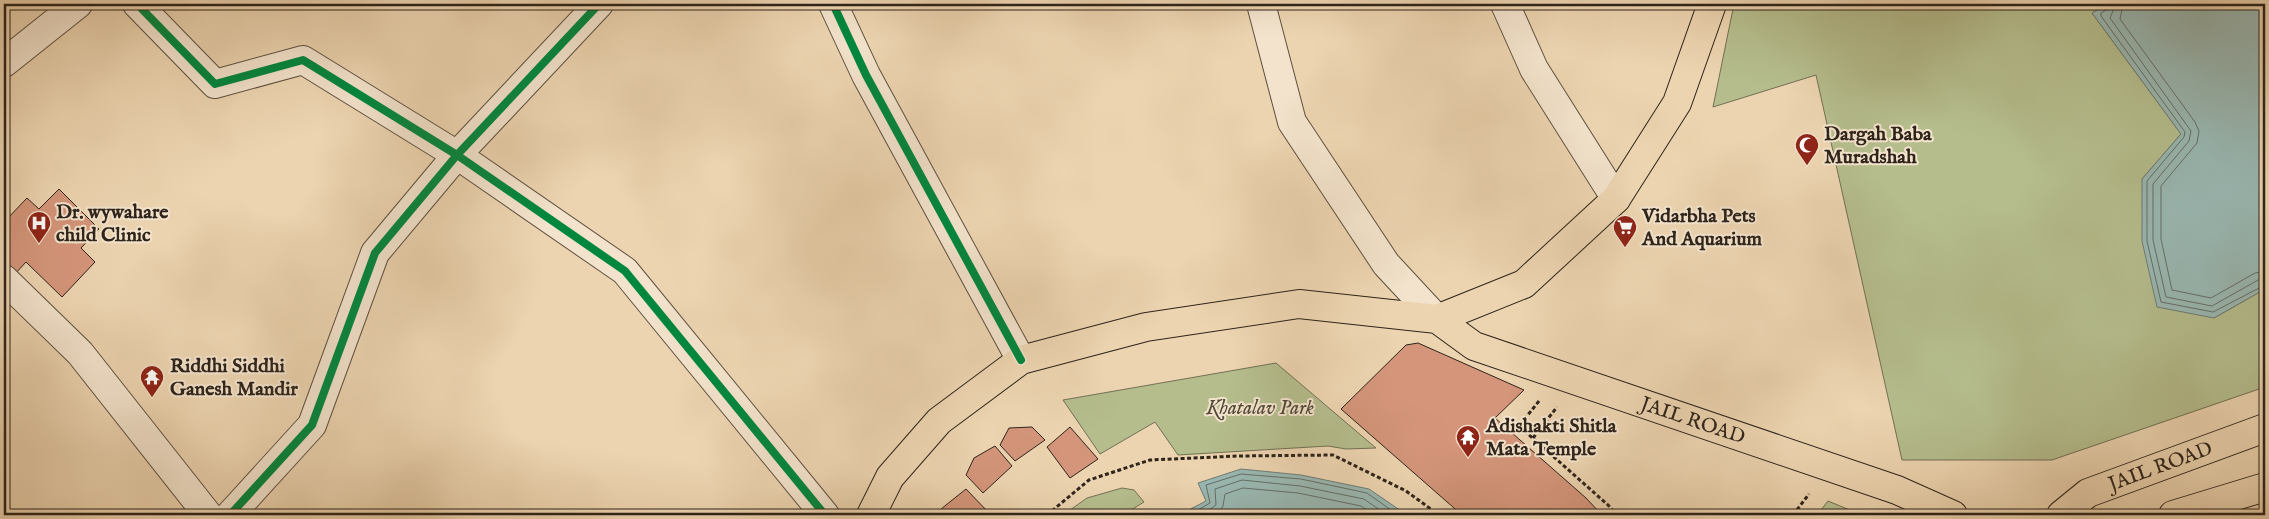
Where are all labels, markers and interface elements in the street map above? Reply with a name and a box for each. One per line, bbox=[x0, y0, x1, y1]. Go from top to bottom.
place label: Dargah Baba Muradshah bbox=[1824, 122, 1932, 170]
mosque icon: Dargah Baba Muradshah bbox=[1794, 132, 1820, 166]
place label: Dr. wywahare child Clinic bbox=[56, 200, 169, 248]
place label: Vidarbha Pets And Aquarium bbox=[1641, 204, 1763, 252]
hospital icon: Dr. wywahare child Clinic bbox=[26, 210, 52, 244]
supermarket icon: Vidarbha Pets And Aquarium bbox=[1612, 214, 1638, 248]
place label: Riddhi Siddhi Ganesh Mandir bbox=[170, 354, 299, 402]
temple icon: Riddhi Siddhi Ganesh Mandir bbox=[139, 364, 165, 398]
street label: JAIL ROAD bbox=[1635, 390, 1749, 450]
park label: Khatalav Park bbox=[1205, 396, 1314, 421]
place label: Adishakti Shitla Mata Temple bbox=[1485, 414, 1617, 462]
temple icon: Adishakti Shitla Mata Temple bbox=[1455, 424, 1481, 458]
street label: JAIL ROAD bbox=[2103, 436, 2216, 498]

